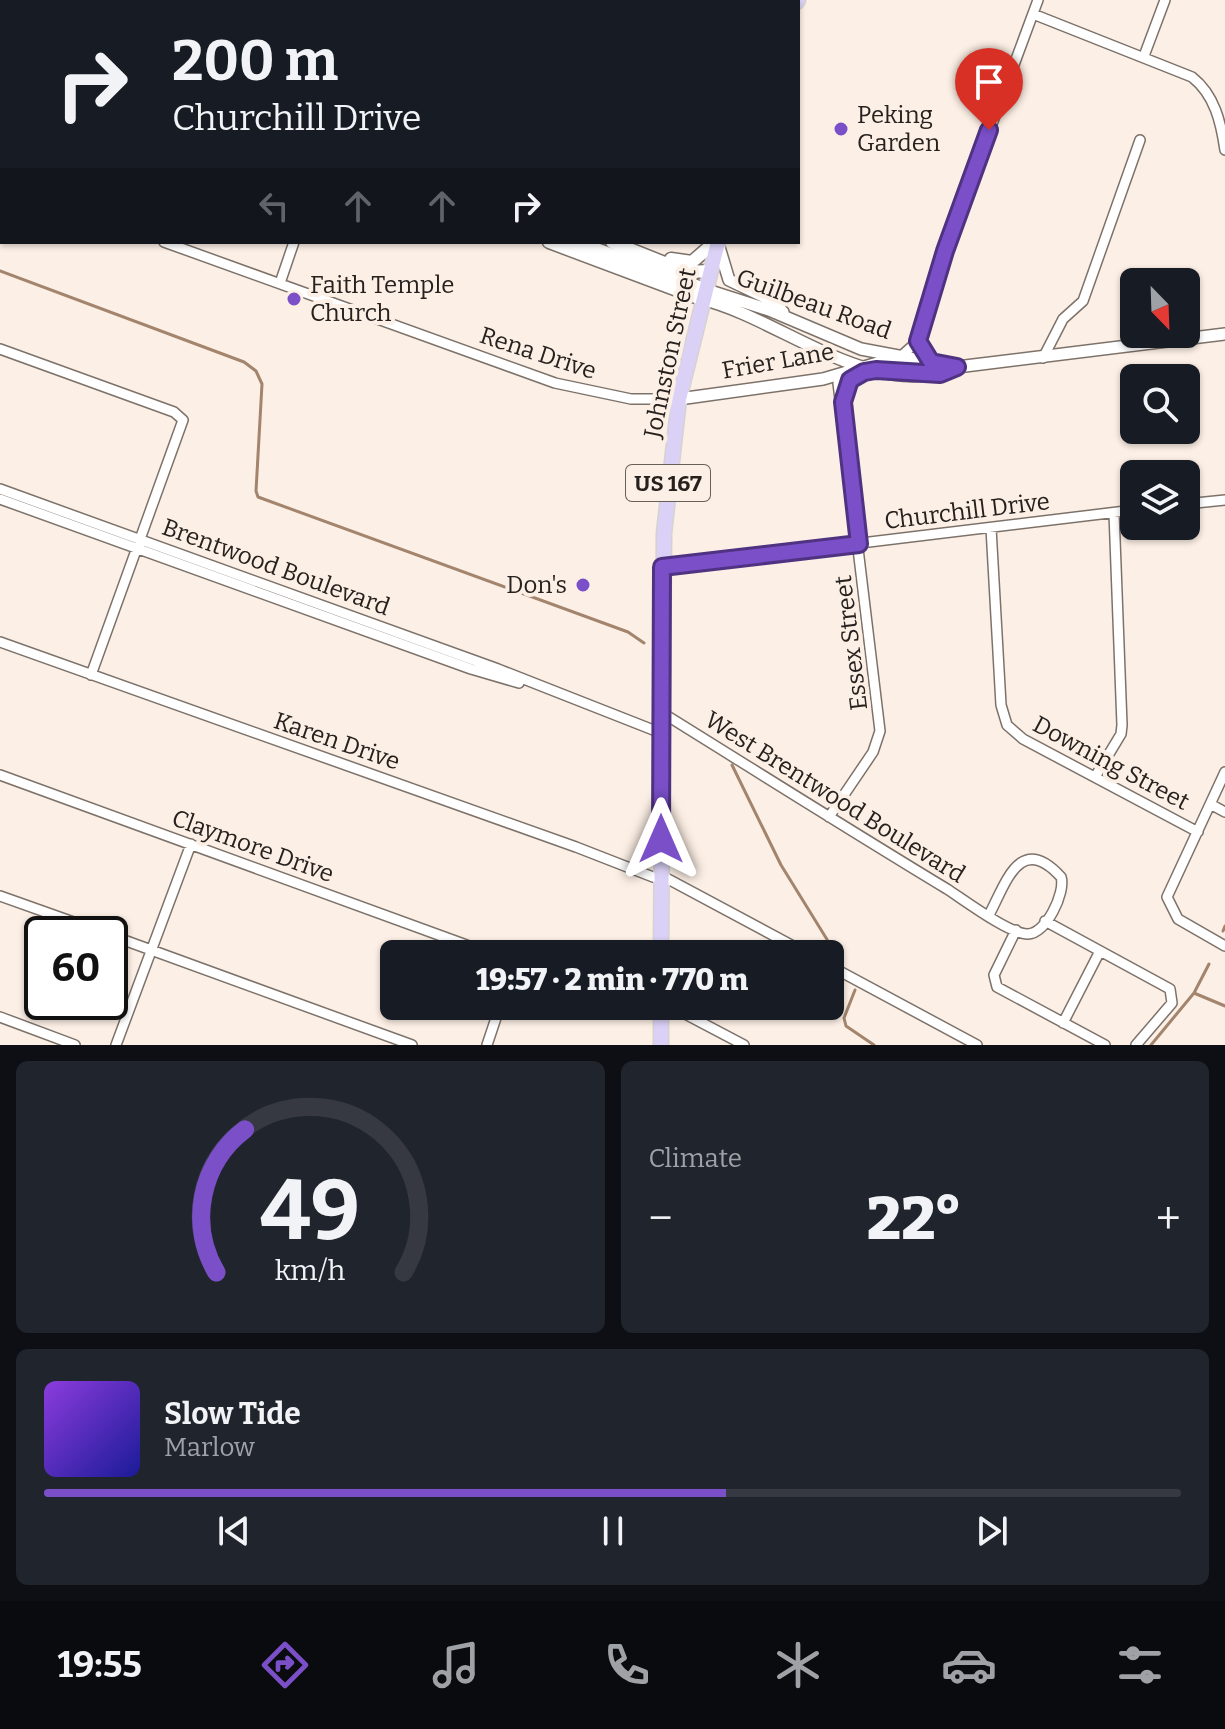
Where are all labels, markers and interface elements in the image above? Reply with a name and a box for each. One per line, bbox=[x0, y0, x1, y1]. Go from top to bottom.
text: 200 m bbox=[172, 28, 338, 95]
icon: right bbox=[40, 32, 144, 136]
pin bbox=[955, 48, 1023, 130]
icon: arrive bbox=[967, 60, 1011, 104]
text: Churchill Drive bbox=[172, 96, 422, 140]
place label: Peking Garden bbox=[857, 101, 940, 157]
marker: Peking Garden bbox=[832, 120, 850, 138]
icon: left bbox=[252, 184, 296, 228]
icon: ahead bbox=[336, 184, 380, 228]
icon: ahead bbox=[420, 184, 464, 228]
icon: right bbox=[504, 184, 548, 228]
street label: Guilbeau Road bbox=[733, 263, 895, 345]
street label: Johnston Street bbox=[638, 265, 702, 441]
north arrow bbox=[1120, 268, 1200, 348]
map controls bbox=[1120, 268, 1200, 540]
place label: Faith Temple Church bbox=[310, 271, 454, 327]
marker: Faith Temple Church bbox=[285, 290, 303, 308]
street label: Rena Drive bbox=[476, 321, 600, 385]
street label: Frier Lane bbox=[720, 337, 836, 385]
button: search bbox=[1120, 364, 1200, 444]
button: layers bbox=[1120, 460, 1200, 540]
road number: US 167 bbox=[626, 465, 710, 501]
street label: Churchill Drive bbox=[883, 487, 1051, 535]
street label: Brentwood Boulevard bbox=[158, 513, 394, 621]
place label: Don's bbox=[506, 571, 567, 599]
street label: Essex Street bbox=[829, 574, 873, 712]
marker: Don's bbox=[574, 576, 592, 594]
street label: West Brentwood Boulevard bbox=[700, 705, 970, 889]
street label: Karen Drive bbox=[270, 706, 404, 776]
street label: Downing Street bbox=[1028, 710, 1194, 816]
position arrow bbox=[619, 797, 703, 881]
street label: Claymore Drive bbox=[168, 804, 338, 888]
speed limit sign: 60 bbox=[24, 916, 128, 1020]
text: 19:57 · 2 min · 770 m bbox=[476, 962, 748, 998]
text: Climate bbox=[649, 1143, 742, 1174]
text: 49 bbox=[260, 1161, 360, 1261]
text: 22° bbox=[867, 1183, 962, 1255]
text: − bbox=[649, 1192, 673, 1245]
text: + bbox=[1156, 1192, 1181, 1245]
text: km/h bbox=[275, 1253, 346, 1288]
text: Slow Tide bbox=[164, 1396, 301, 1432]
text: Marlow bbox=[164, 1432, 255, 1463]
icon: previous bbox=[212, 1509, 256, 1553]
icon: pause bbox=[591, 1509, 635, 1553]
icon: next bbox=[970, 1509, 1014, 1553]
icon: directions bbox=[257, 1637, 313, 1693]
icon: music bbox=[428, 1637, 484, 1693]
icon: phone bbox=[599, 1637, 655, 1693]
icon: climate bbox=[770, 1637, 826, 1693]
icon: car bbox=[941, 1637, 997, 1693]
icon: filters bbox=[1112, 1637, 1168, 1693]
text: 19:55 bbox=[57, 1643, 142, 1687]

